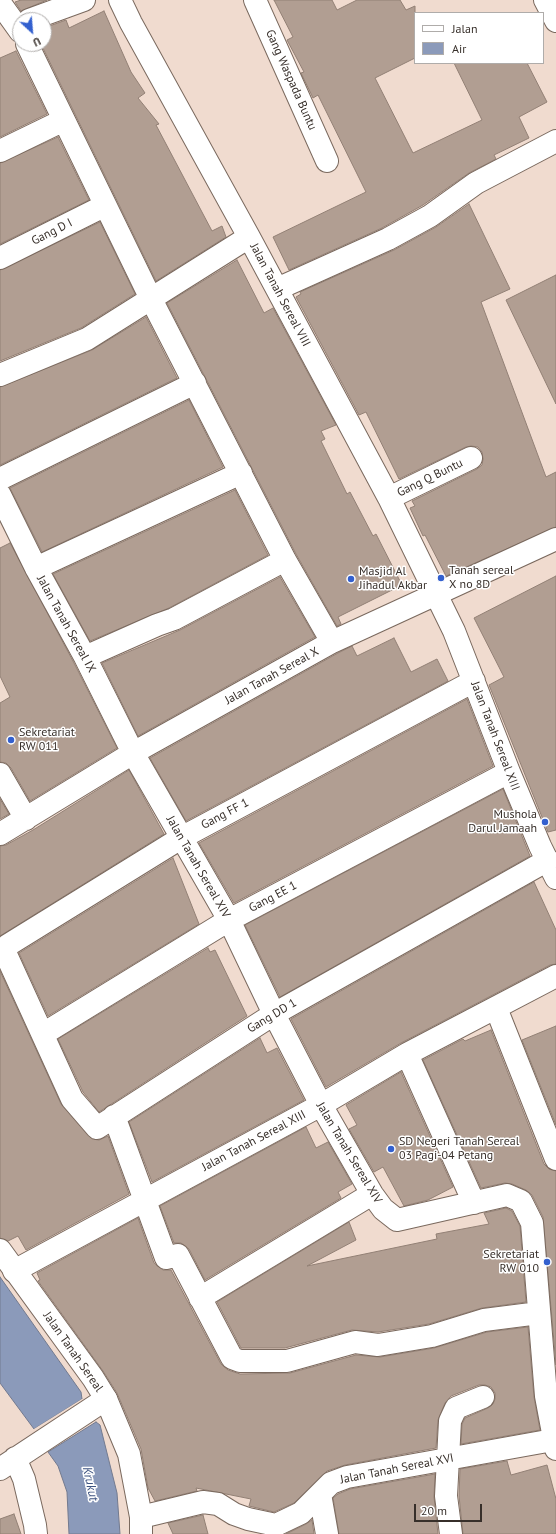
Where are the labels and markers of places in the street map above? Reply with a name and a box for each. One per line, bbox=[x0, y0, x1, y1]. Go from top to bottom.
place label: Tanah sereal X no 8D bbox=[449, 564, 513, 592]
place label: Masjid Al Jihadul Akbar bbox=[359, 565, 427, 593]
marker: Tanah sereal X no 8D bbox=[436, 573, 446, 583]
marker: Masjid Al Jihadul Akbar bbox=[346, 574, 356, 584]
place label: Sekretariat RW 011 bbox=[19, 726, 75, 754]
marker: Sekretariat RW 011 bbox=[6, 735, 16, 745]
place label: Mushola Darul Jamaah bbox=[468, 808, 537, 836]
marker: Mushola Darul Jamaah bbox=[540, 817, 550, 827]
place label: SD Negeri Tanah Sereal 03 Pagi-04 Petang bbox=[399, 1135, 519, 1163]
marker: SD Negeri Tanah Sereal 03 Pagi-04 Petang bbox=[386, 1144, 396, 1154]
place label: Sekretariat RW 010 bbox=[483, 1248, 539, 1276]
marker: Sekretariat RW 010 bbox=[542, 1257, 552, 1267]

